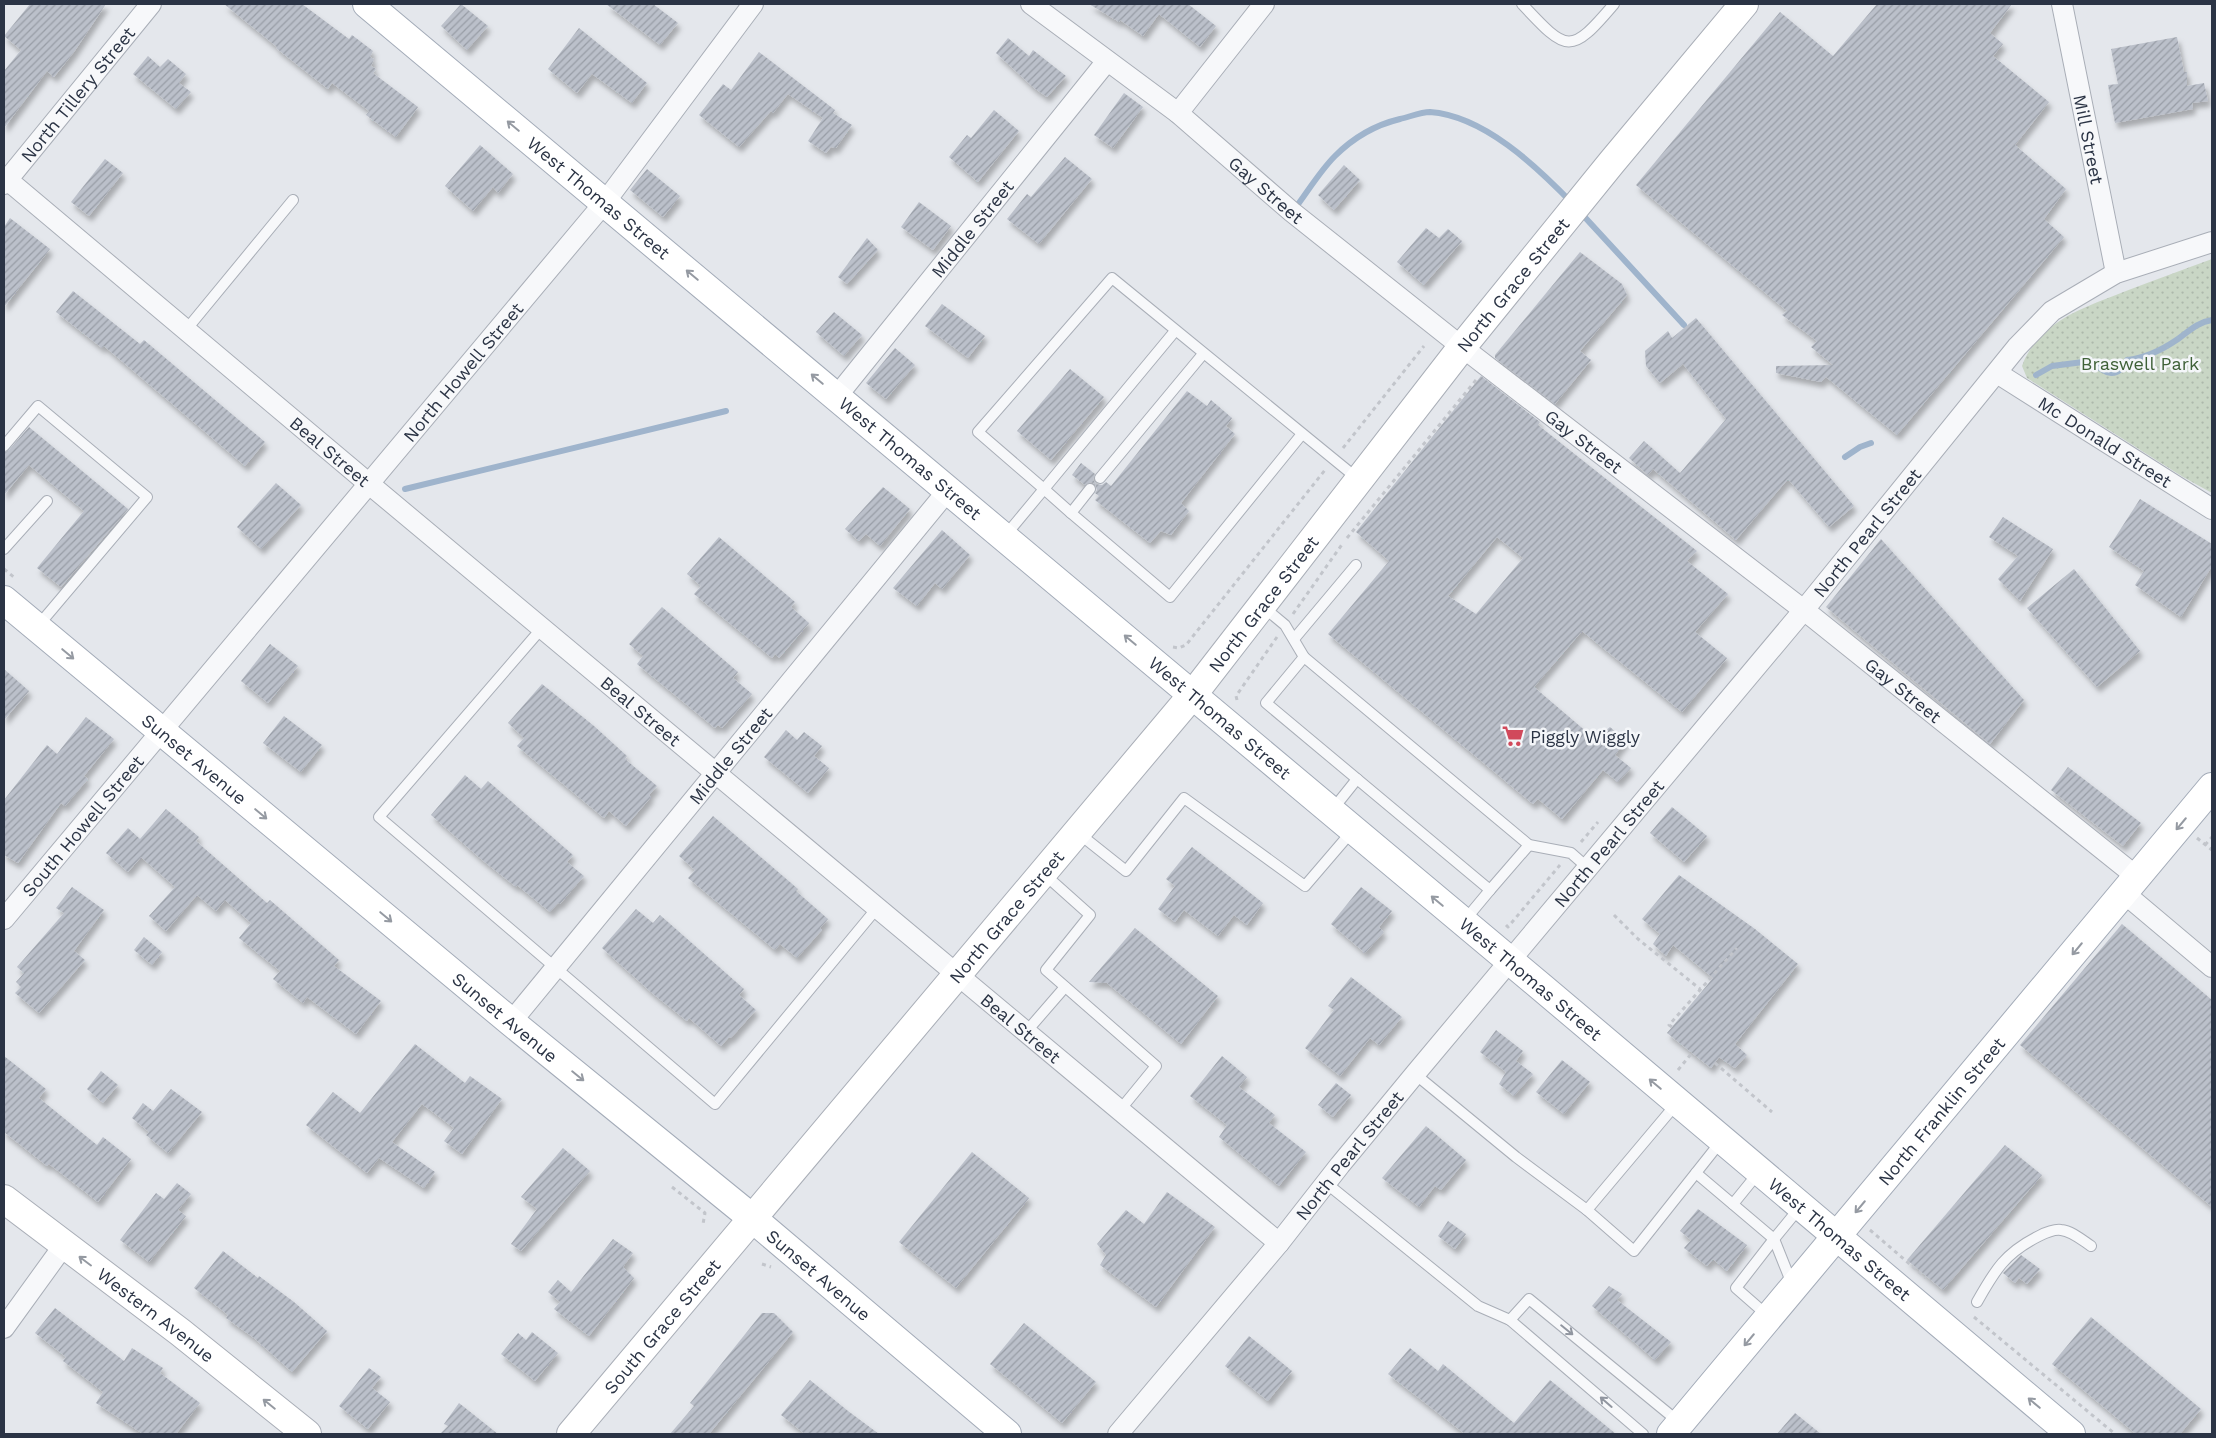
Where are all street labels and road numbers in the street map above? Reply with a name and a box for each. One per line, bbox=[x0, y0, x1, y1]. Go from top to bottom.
street label: North Tillery Street bbox=[16, 22, 139, 166]
street label: Mill Street bbox=[2070, 93, 2108, 186]
street label: West Thomas Street bbox=[523, 132, 675, 263]
street label: Gay Street bbox=[1225, 152, 1308, 228]
street label: Middle Street bbox=[926, 175, 1018, 282]
street label: North Grace Street bbox=[1452, 213, 1573, 356]
street label: North Howell Street bbox=[398, 298, 527, 446]
street label: Mc Donald Street bbox=[2035, 391, 2176, 492]
street label: West Thomas Street bbox=[835, 392, 986, 524]
street label: Gay Street bbox=[1541, 405, 1627, 478]
street label: Beal Street bbox=[286, 412, 375, 491]
street label: North Pearl Street bbox=[1808, 463, 1925, 601]
street label: North Grace Street bbox=[1204, 531, 1323, 676]
street label: West Thomas Street bbox=[1145, 652, 1296, 783]
street label: Gay Street bbox=[1861, 653, 1946, 727]
street label: Beal Street bbox=[597, 671, 686, 750]
street label: Middle Street bbox=[684, 702, 776, 808]
street label: Sunset Avenue bbox=[138, 709, 251, 808]
street label: South Howell Street bbox=[17, 750, 148, 900]
street label: North Pearl Street bbox=[1549, 775, 1668, 911]
street label: North Grace Street bbox=[944, 846, 1068, 987]
street label: West Thomas Street bbox=[1456, 913, 1607, 1044]
street label: Sunset Avenue bbox=[448, 967, 562, 1066]
street label: Beal Street bbox=[977, 988, 1066, 1067]
street label: North Franklin Street bbox=[1873, 1032, 2009, 1189]
street label: North Pearl Street bbox=[1291, 1086, 1408, 1224]
street label: West Thomas Street bbox=[1765, 1173, 1916, 1305]
street label: Sunset Avenue bbox=[763, 1225, 875, 1325]
street label: South Grace Street bbox=[599, 1254, 725, 1398]
street label: Western Avenue bbox=[93, 1263, 219, 1366]

